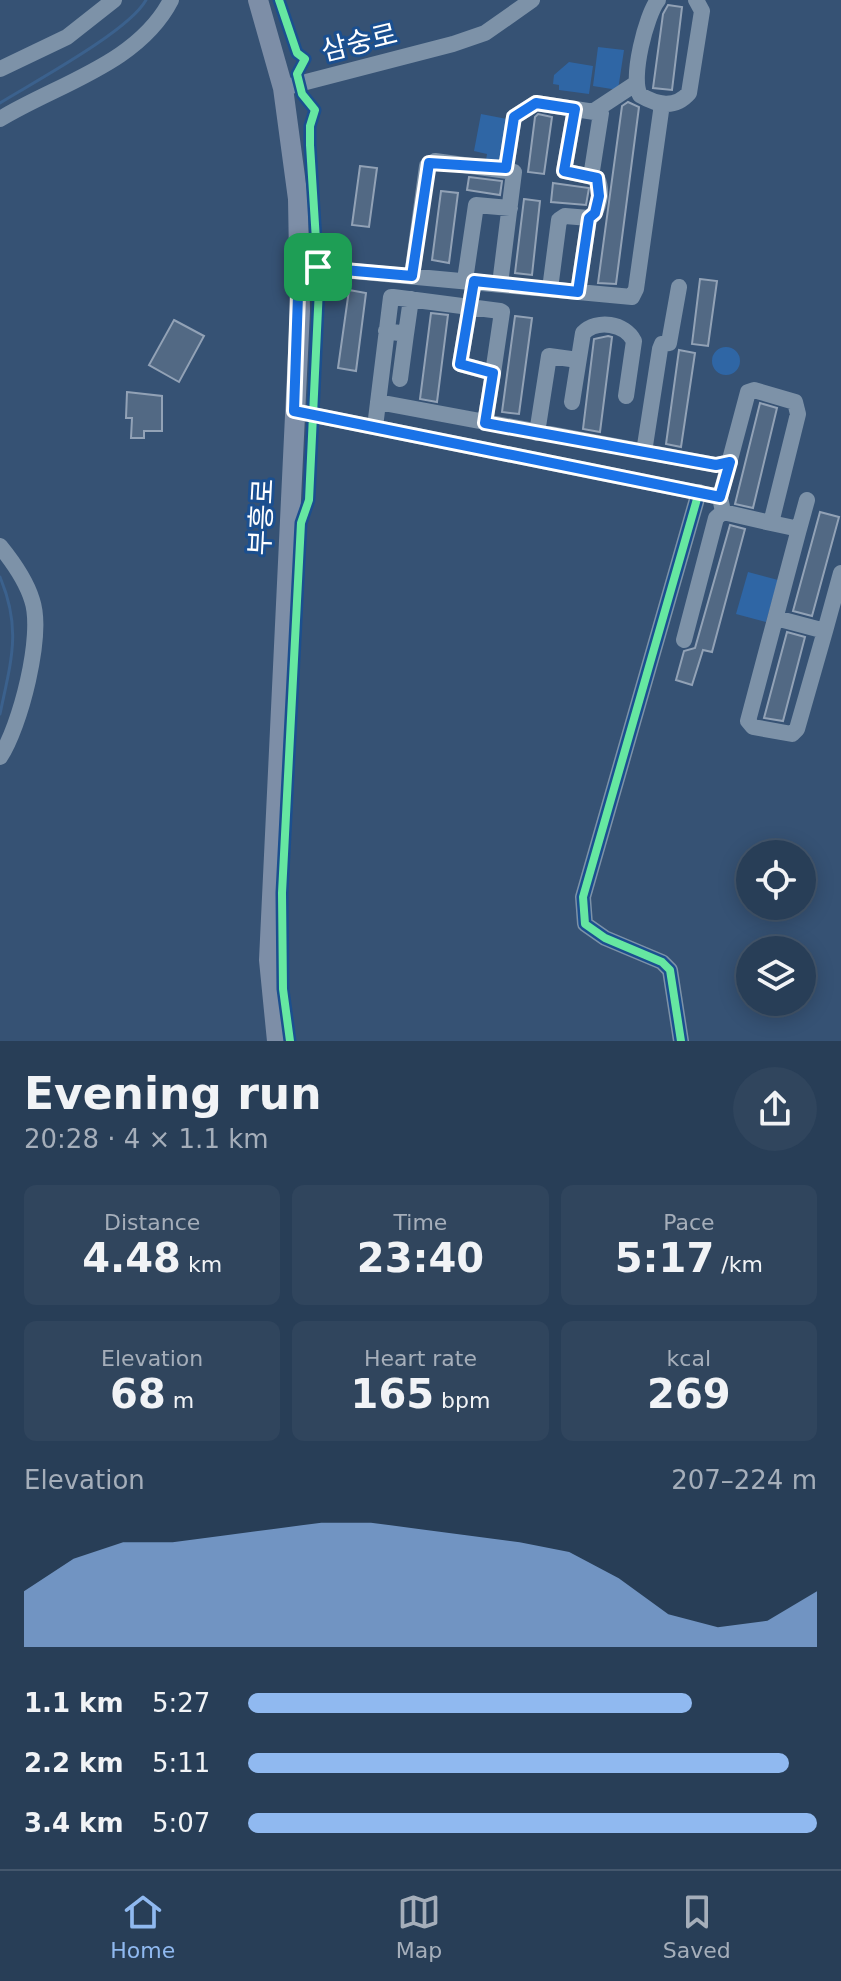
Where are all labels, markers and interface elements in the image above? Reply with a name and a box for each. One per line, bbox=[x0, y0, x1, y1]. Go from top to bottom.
street label: 삼숭로 bbox=[318, 17, 401, 68]
pin bbox=[284, 233, 352, 301]
icon: arrive bbox=[296, 245, 340, 289]
street label: 부흥로 bbox=[243, 478, 280, 556]
map controls bbox=[736, 840, 816, 1016]
button: locate bbox=[736, 840, 816, 920]
button: layers bbox=[736, 936, 816, 1016]
button: share bbox=[733, 1067, 817, 1151]
text: Evening run bbox=[24, 1068, 321, 1119]
text: 20:28 · 4 × 1.1 km bbox=[24, 1124, 269, 1154]
text: Distance bbox=[104, 1210, 200, 1235]
text: Time bbox=[394, 1210, 447, 1235]
text: Pace bbox=[663, 1210, 715, 1235]
text: 4.48 bbox=[82, 1235, 181, 1281]
text: 23:40 bbox=[357, 1235, 484, 1281]
text: 5:17 bbox=[615, 1235, 714, 1281]
text: km bbox=[181, 1252, 222, 1277]
text: /km bbox=[714, 1252, 763, 1277]
text: Elevation bbox=[101, 1346, 203, 1371]
text: Heart rate bbox=[364, 1346, 477, 1371]
text: kcal bbox=[667, 1346, 711, 1371]
text: 68 bbox=[110, 1371, 166, 1417]
text: 165 bbox=[351, 1371, 434, 1417]
text: 269 bbox=[647, 1371, 731, 1417]
text: m bbox=[166, 1388, 194, 1413]
text: bpm bbox=[434, 1388, 490, 1413]
text: Elevation bbox=[24, 1465, 145, 1495]
text: 207–224 m bbox=[671, 1465, 817, 1495]
text: 1.1 km bbox=[24, 1688, 124, 1718]
text: 5:27 bbox=[152, 1688, 210, 1718]
text: 2.2 km bbox=[24, 1748, 124, 1778]
text: 5:11 bbox=[152, 1748, 210, 1778]
text: 3.4 km bbox=[24, 1808, 124, 1838]
text: 5:07 bbox=[152, 1808, 210, 1838]
tab: Home bbox=[110, 1890, 175, 1963]
tab: Map bbox=[396, 1890, 442, 1963]
tab: Saved bbox=[663, 1890, 731, 1963]

